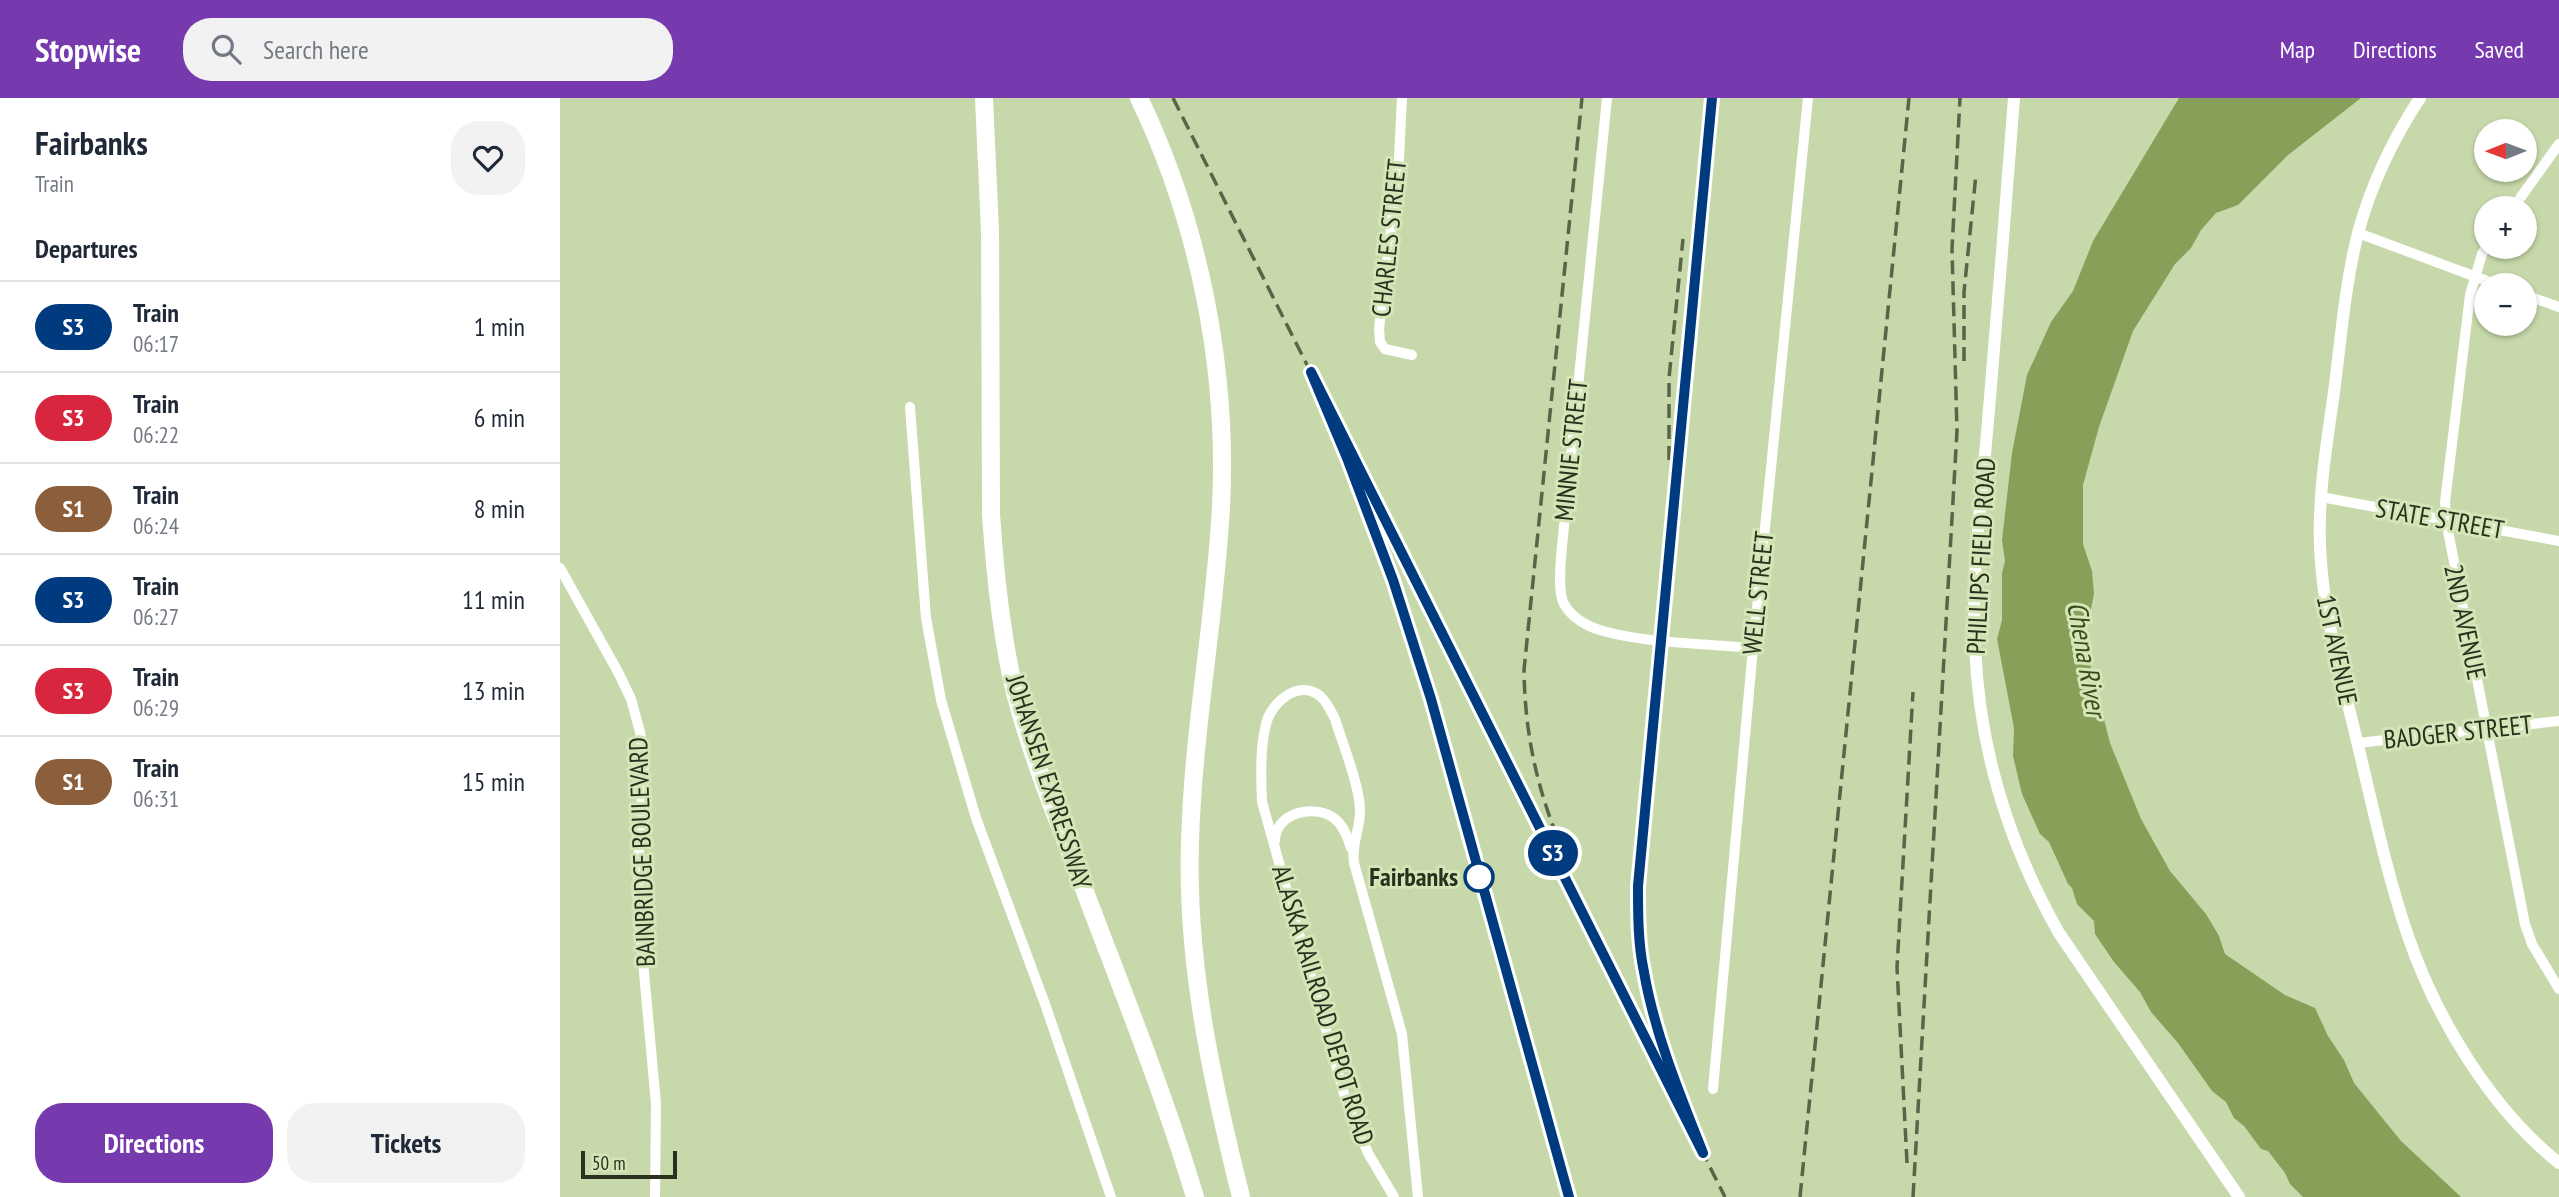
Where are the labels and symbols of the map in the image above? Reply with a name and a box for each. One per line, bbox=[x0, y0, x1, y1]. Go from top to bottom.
north arrow bbox=[2474, 119, 2538, 182]
street label: CHARLES STREET bbox=[1364, 157, 1413, 318]
street label: MINNIE STREET bbox=[1547, 377, 1594, 523]
street label: PHILLIPS FIELD ROAD bbox=[1959, 457, 2002, 655]
street label: STATE STREET bbox=[2373, 491, 2507, 546]
street label: WELL STREET bbox=[1735, 529, 1780, 656]
street label: 2ND AVENUE bbox=[2437, 561, 2494, 683]
street label: 1ST AVENUE bbox=[2310, 592, 2365, 708]
water label: Chena River bbox=[2059, 599, 2117, 723]
street label: JOHANSEN EXPRESSWAY bbox=[999, 669, 1100, 894]
street label: BADGER STREET bbox=[2382, 707, 2534, 756]
street label: BAINBRIDGE BOULEVARD bbox=[621, 737, 662, 967]
line badge: S3 bbox=[1522, 830, 1584, 876]
place label: Fairbanks bbox=[1369, 860, 1458, 893]
street label: ALASKA RAILROAD DEPOT ROAD bbox=[1265, 861, 1382, 1149]
marker: Fairbanks bbox=[1464, 862, 1494, 892]
scale bar bbox=[581, 1148, 677, 1180]

